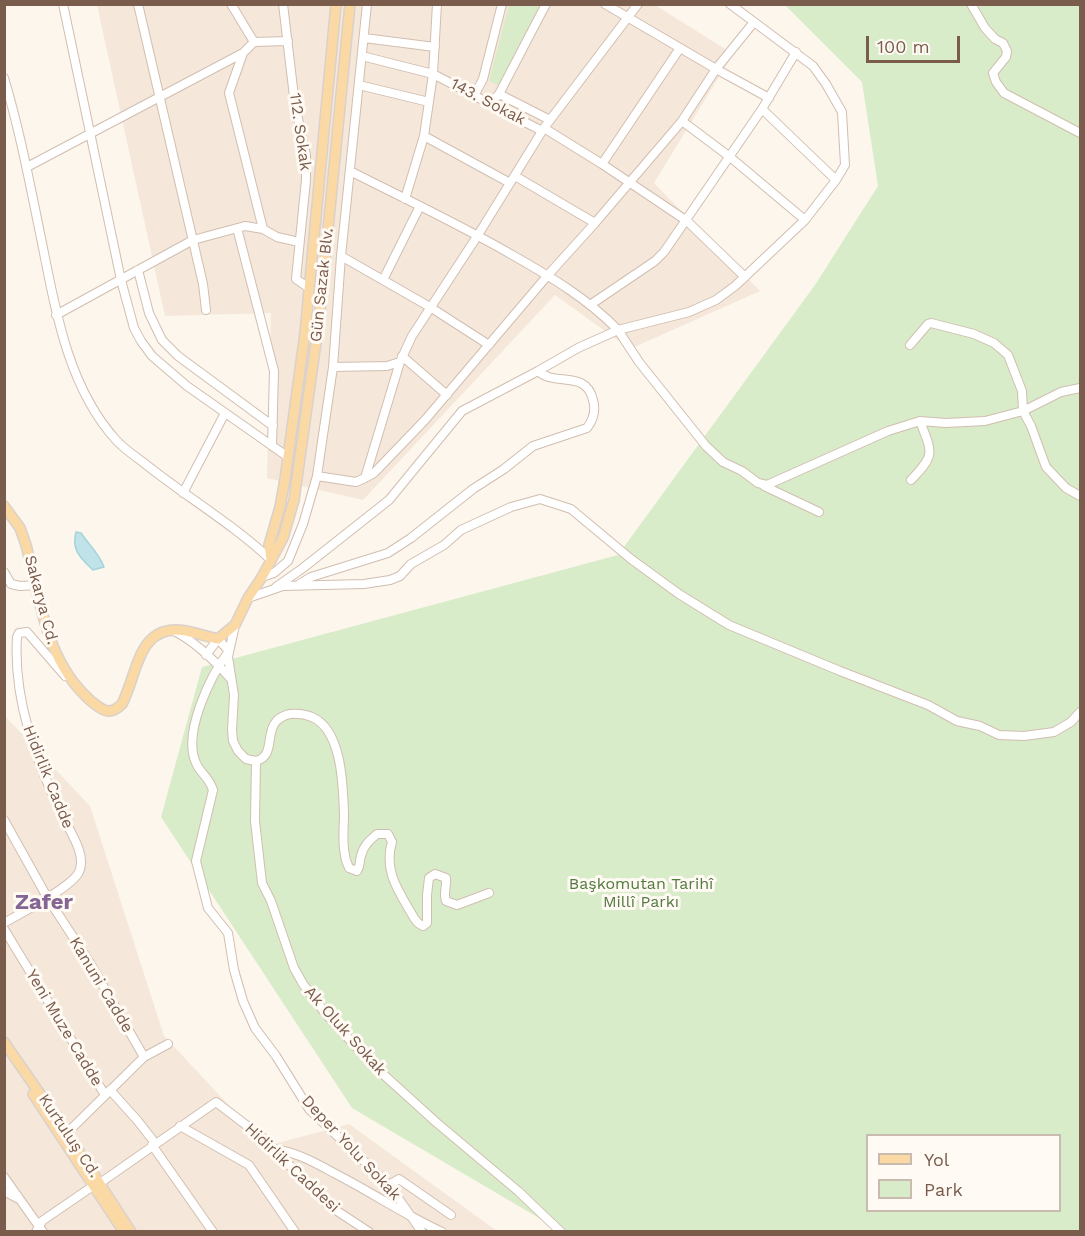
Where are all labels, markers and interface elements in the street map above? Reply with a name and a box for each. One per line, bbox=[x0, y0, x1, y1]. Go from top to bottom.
scale bar bbox=[869, 24, 964, 62]
text: 100 m bbox=[877, 36, 930, 57]
street label: 143. Sokak bbox=[447, 74, 529, 130]
street label: 112. Sokak bbox=[285, 92, 315, 172]
street label: Gün Sazak Blv. bbox=[306, 227, 338, 343]
street label: Sakarya Cd. bbox=[20, 553, 62, 647]
street label: Hidirlik Cadde bbox=[19, 722, 77, 832]
park label: Başkomutan Tarihî Millî Parkı bbox=[569, 874, 713, 912]
district label: Zafer bbox=[15, 890, 73, 916]
street label: Kanuni Cadde bbox=[65, 934, 137, 1036]
street label: Yeni Muze Cadde bbox=[22, 966, 106, 1090]
street label: Ak Oluk Sokak bbox=[300, 982, 390, 1080]
street label: Kurtuluş Cd. bbox=[34, 1091, 104, 1181]
street label: Deper Yolu Sokak bbox=[297, 1091, 405, 1205]
street label: Hidirlik Caddesi bbox=[241, 1119, 343, 1217]
legend bbox=[866, 1134, 1061, 1212]
text: Yol bbox=[924, 1149, 949, 1170]
text: Park bbox=[924, 1179, 963, 1200]

